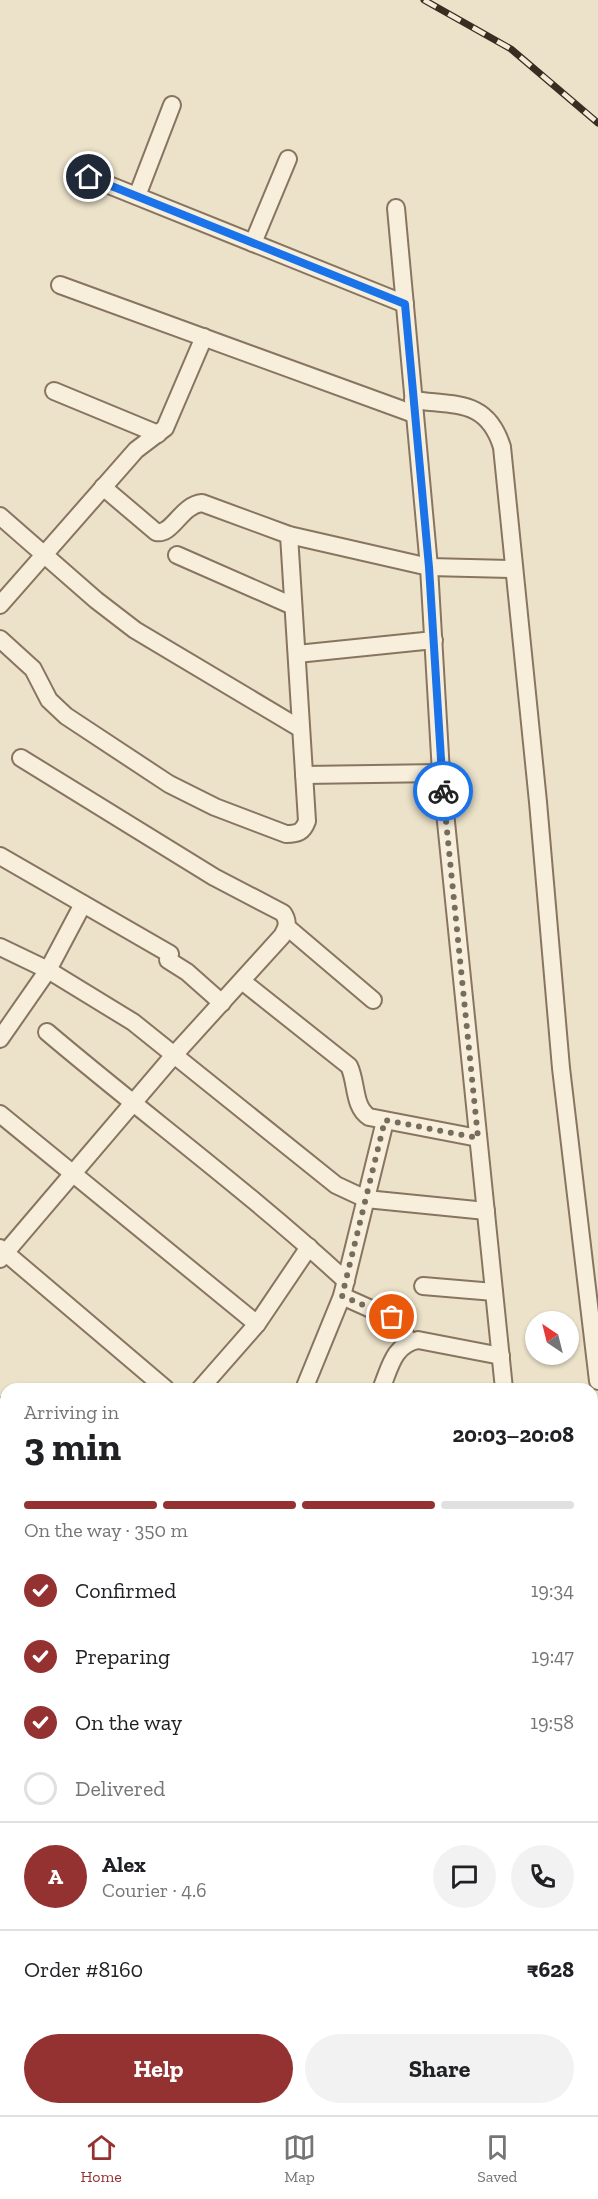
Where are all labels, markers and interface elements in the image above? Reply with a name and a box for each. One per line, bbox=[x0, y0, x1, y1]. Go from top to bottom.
pin bbox=[63, 151, 114, 202]
icon: home bbox=[72, 160, 105, 193]
courier bbox=[413, 761, 473, 821]
icon: bike bbox=[427, 775, 460, 808]
pin bbox=[366, 1291, 417, 1342]
icon: bag bbox=[375, 1300, 408, 1333]
north arrow bbox=[525, 1311, 579, 1365]
map controls bbox=[525, 1311, 579, 1365]
text: Arriving in bbox=[24, 1400, 119, 1424]
text: 20:03–20:08 bbox=[452, 1421, 574, 1448]
text: 3 min bbox=[24, 1423, 121, 1470]
text: On the way · 350 m bbox=[24, 1518, 188, 1542]
icon: check bbox=[24, 1574, 57, 1607]
text: Confirmed bbox=[75, 1577, 176, 1604]
text: 19:34 bbox=[531, 1578, 574, 1602]
icon: check bbox=[24, 1640, 57, 1673]
text: Preparing bbox=[75, 1643, 170, 1670]
text: 19:47 bbox=[531, 1644, 574, 1668]
icon: check bbox=[24, 1706, 57, 1739]
text: On the way bbox=[75, 1709, 182, 1736]
text: 19:58 bbox=[530, 1710, 574, 1734]
text: Delivered bbox=[75, 1775, 165, 1802]
button: chat bbox=[433, 1845, 496, 1908]
button: phone bbox=[511, 1845, 574, 1908]
text: Alex bbox=[102, 1851, 146, 1878]
text: A bbox=[48, 1863, 63, 1890]
text: Courier · 4.6 bbox=[102, 1878, 207, 1902]
text: Order #8160 bbox=[24, 1956, 143, 1983]
text: ₹628 bbox=[527, 1956, 574, 1983]
button: Help bbox=[24, 2034, 293, 2103]
button: Share bbox=[305, 2034, 574, 2103]
tab: Home bbox=[81, 2131, 122, 2186]
tab: Map bbox=[283, 2131, 316, 2186]
tab: Saved bbox=[477, 2131, 517, 2186]

